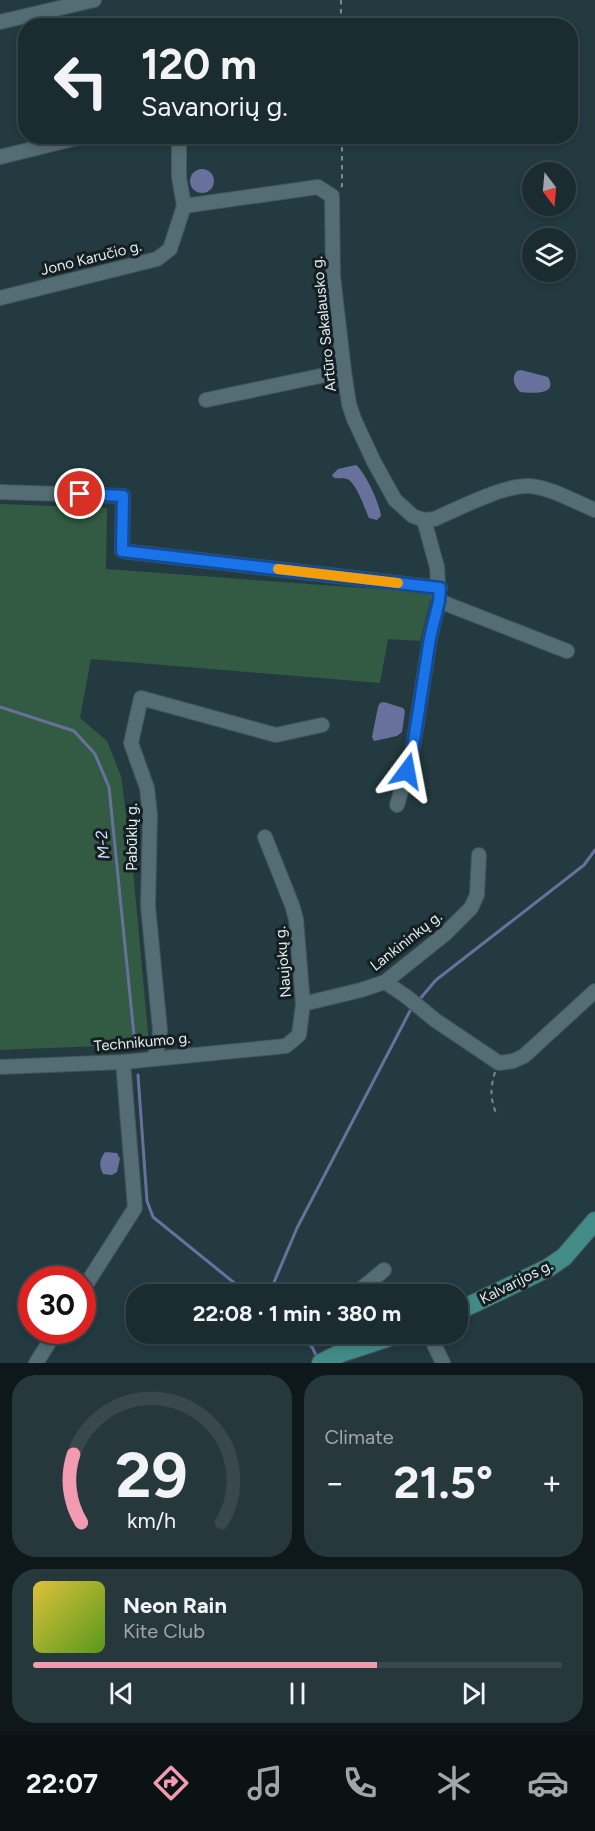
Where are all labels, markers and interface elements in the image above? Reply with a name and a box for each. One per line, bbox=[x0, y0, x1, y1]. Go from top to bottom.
text: 120 m bbox=[141, 39, 257, 90]
icon: left bbox=[42, 42, 120, 120]
text: Savanorių g. bbox=[141, 90, 288, 123]
north arrow bbox=[522, 162, 576, 216]
map controls bbox=[522, 162, 576, 282]
button: layers bbox=[522, 228, 576, 282]
street label: Jono Karučio g. bbox=[39, 237, 143, 279]
street label: Artūro Sakalausko g. bbox=[308, 255, 340, 393]
pin bbox=[54, 468, 105, 519]
icon: arrive bbox=[63, 477, 96, 510]
position arrow bbox=[375, 739, 439, 803]
street label: Pabūklų g. bbox=[123, 803, 141, 871]
water label: M-2 bbox=[92, 829, 113, 860]
street label: Lankininkų g. bbox=[367, 907, 445, 975]
street label: Naujokų g. bbox=[271, 926, 295, 998]
street label: Technikumo g. bbox=[93, 1029, 191, 1055]
street label: Kalvarijos g. bbox=[477, 1256, 555, 1308]
speed limit sign: 30 bbox=[18, 1266, 96, 1344]
text: 22:08 · 1 min · 380 m bbox=[193, 1300, 401, 1327]
text: Climate bbox=[325, 1425, 394, 1449]
text: 29 bbox=[116, 1438, 188, 1513]
text: 21.5° bbox=[394, 1455, 493, 1509]
text: − bbox=[325, 1463, 345, 1502]
text: + bbox=[541, 1463, 562, 1502]
text: km/h bbox=[127, 1508, 176, 1533]
text: Neon Rain bbox=[123, 1592, 227, 1619]
text: Kite Club bbox=[123, 1619, 205, 1643]
icon: previous bbox=[105, 1677, 138, 1710]
icon: pause bbox=[281, 1677, 314, 1710]
icon: next bbox=[457, 1677, 490, 1710]
icon: directions bbox=[150, 1762, 192, 1804]
icon: music bbox=[244, 1762, 286, 1804]
icon: phone bbox=[339, 1762, 381, 1804]
icon: climate bbox=[433, 1762, 475, 1804]
icon: car bbox=[527, 1762, 569, 1804]
text: 22:07 bbox=[26, 1767, 98, 1800]

